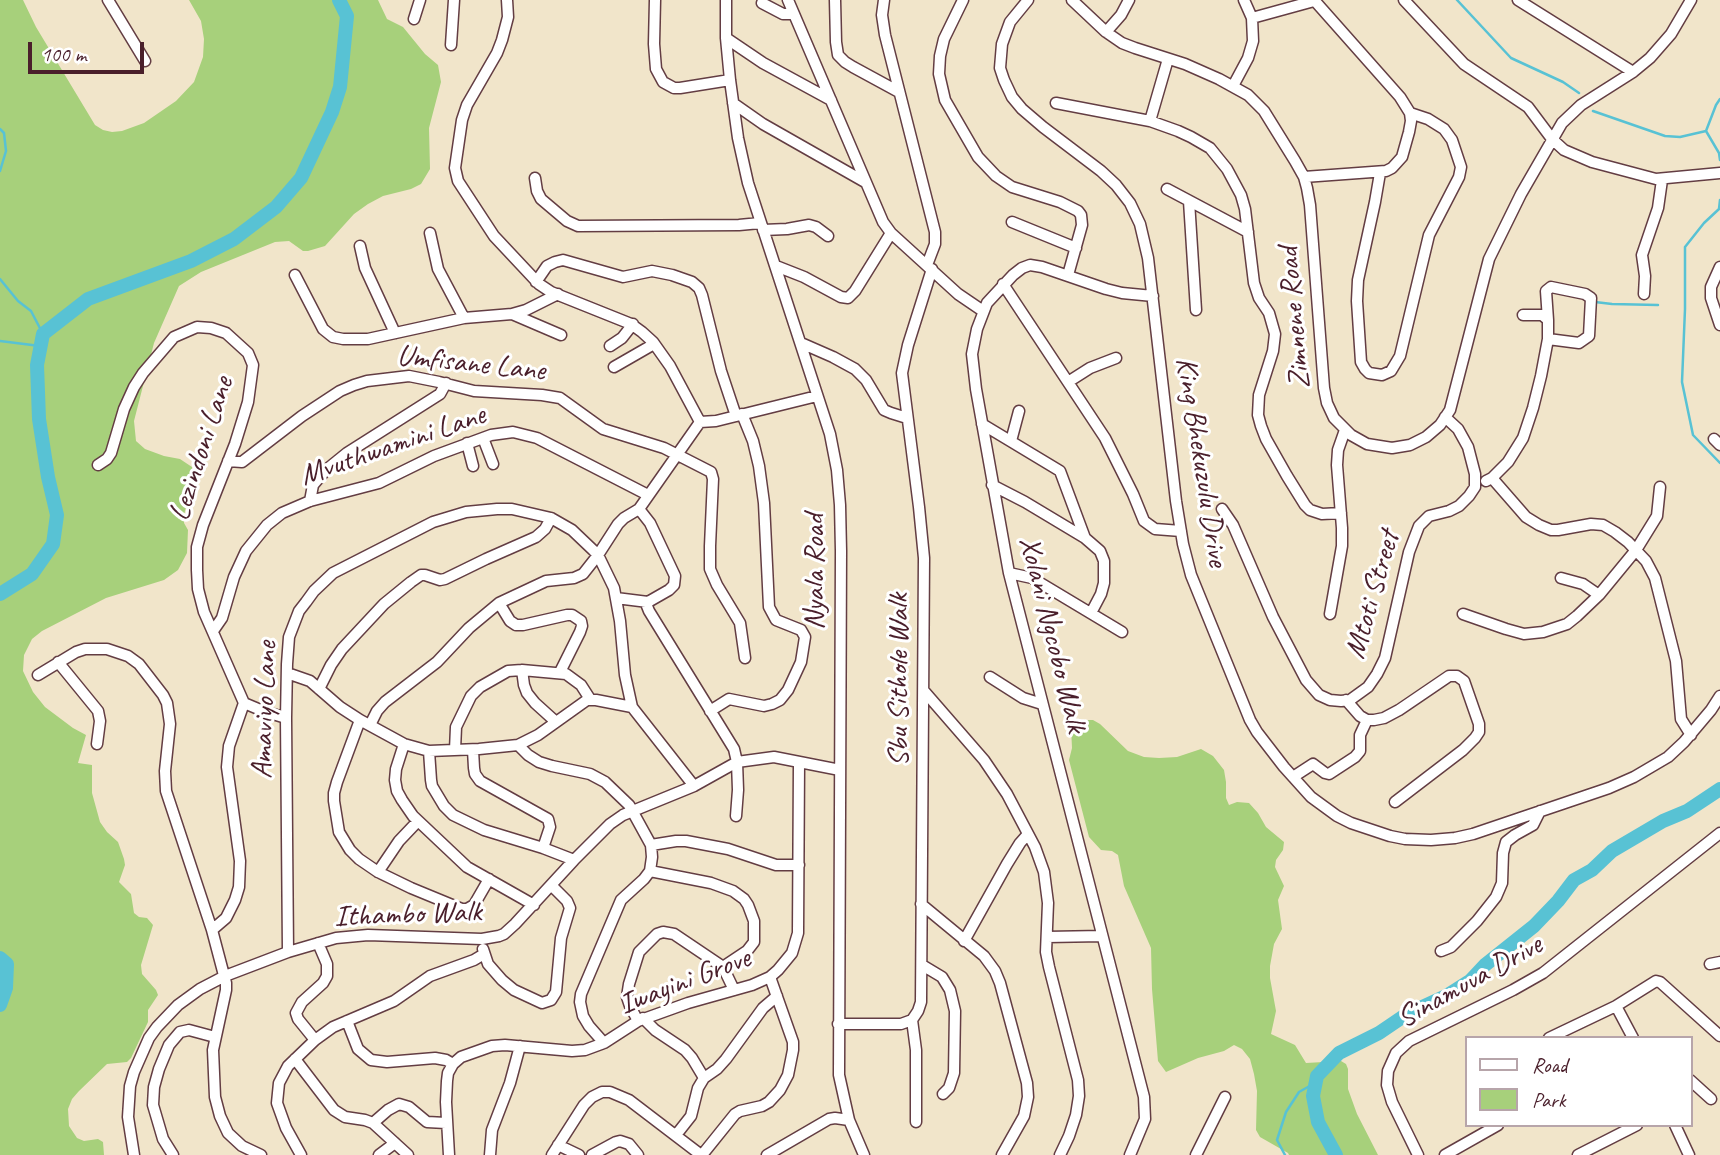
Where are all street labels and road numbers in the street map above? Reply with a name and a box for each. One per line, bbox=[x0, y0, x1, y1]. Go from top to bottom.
street label: Zimnene Road bbox=[1271, 246, 1319, 390]
street label: Umfisane Lane bbox=[395, 338, 547, 390]
street label: King Bhekuzulu Drive bbox=[1167, 355, 1235, 569]
street label: Lezindoni Lane bbox=[162, 373, 242, 525]
street label: Mvuthwamini Lane bbox=[296, 397, 490, 495]
street label: Nyala Road bbox=[797, 514, 833, 630]
street label: Mtoti Street bbox=[1338, 527, 1408, 663]
street label: Xolani Ngcobo Walk bbox=[1010, 533, 1094, 737]
street label: Sbu Sithole Walk bbox=[881, 593, 917, 767]
street label: Amaviyo Lane bbox=[245, 641, 285, 779]
street label: Ithambo Walk bbox=[334, 894, 482, 936]
street label: Sinamuva Drive bbox=[1391, 927, 1549, 1037]
street label: Iwayini Grove bbox=[614, 941, 756, 1023]

